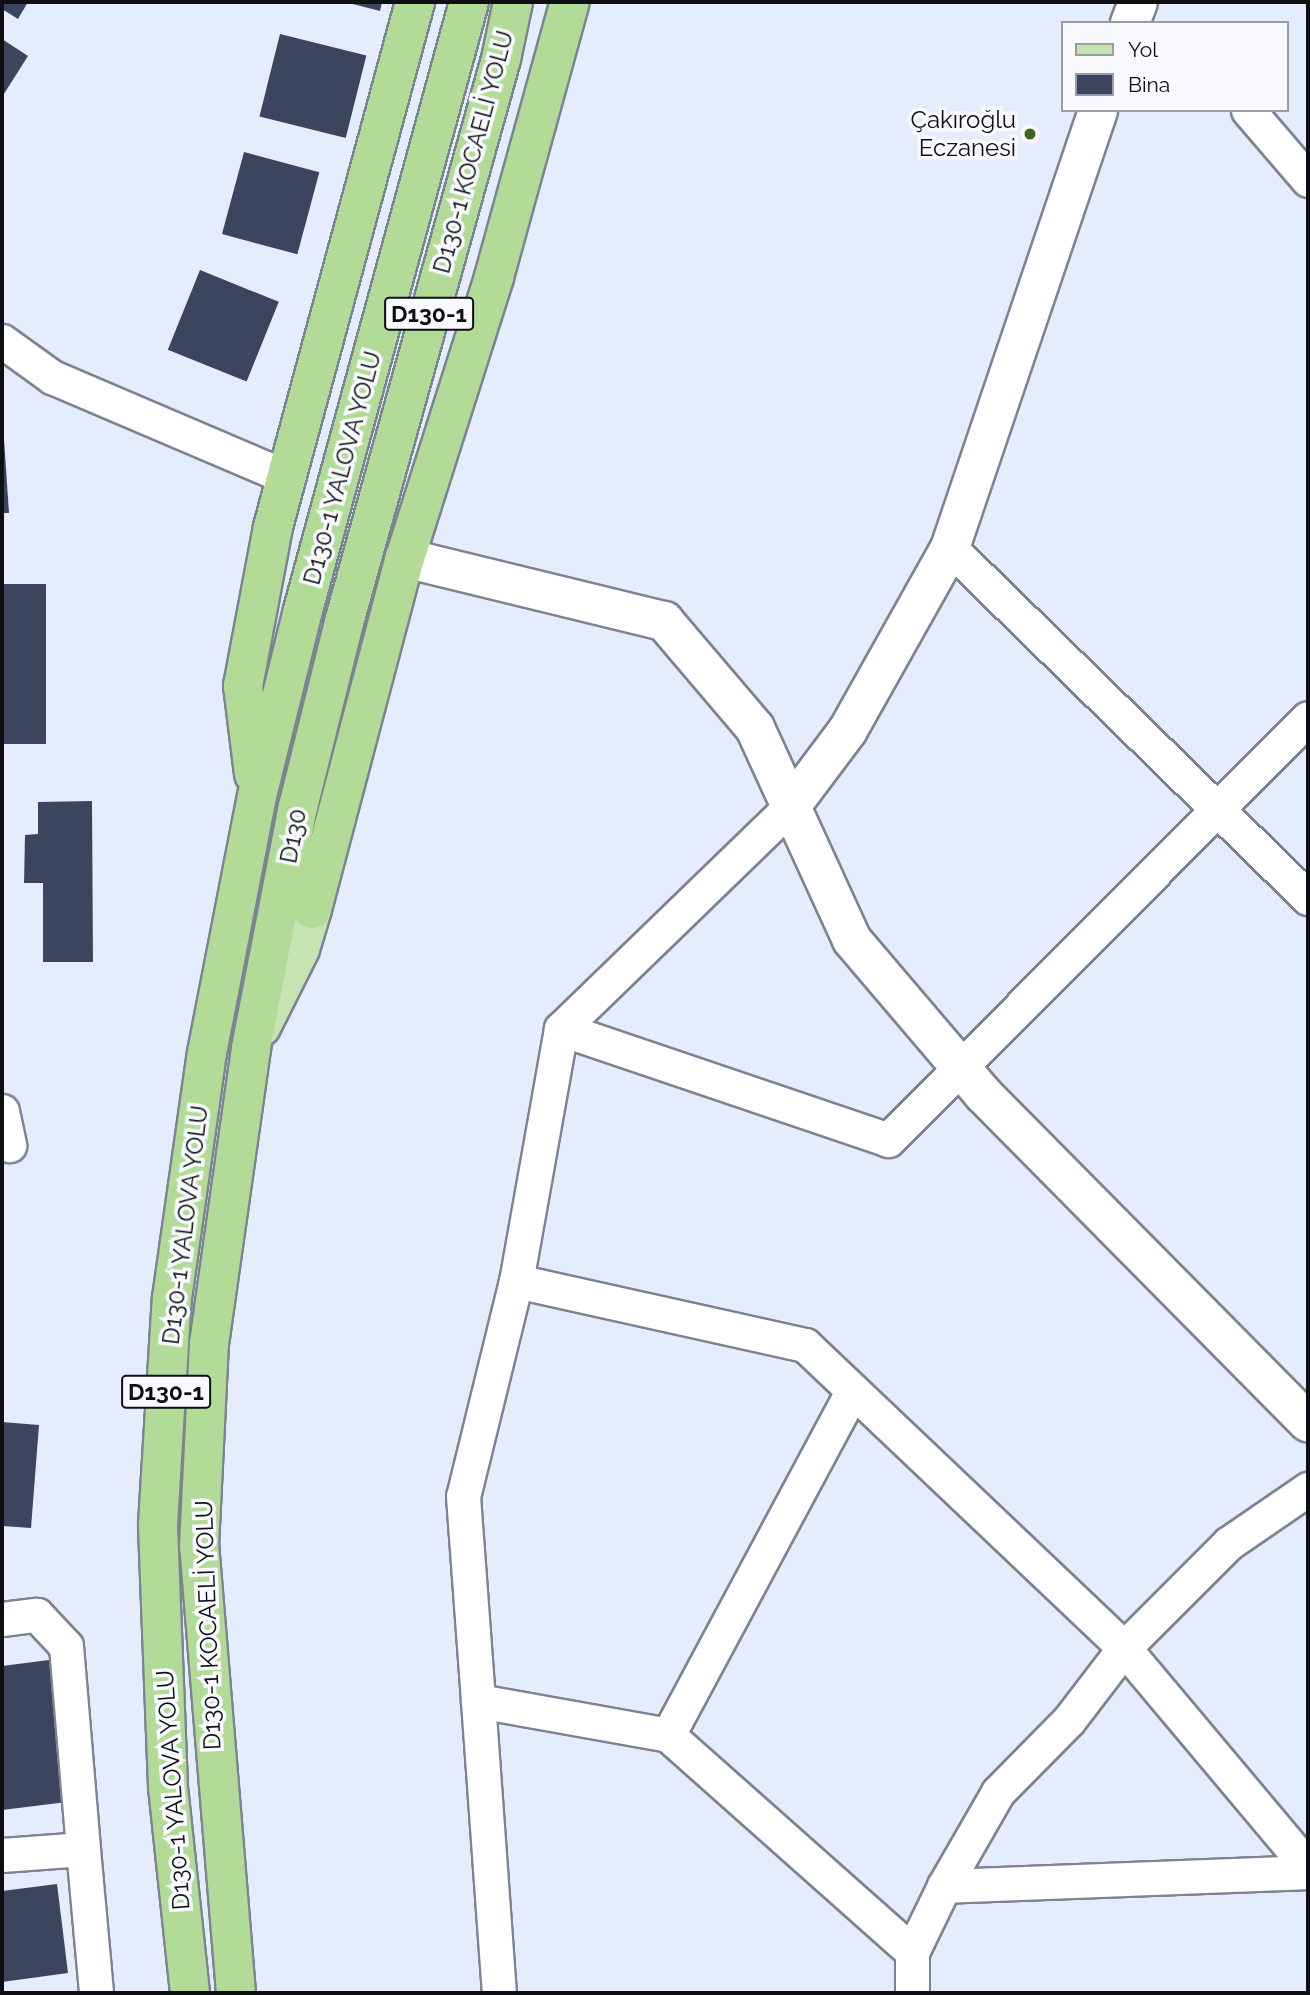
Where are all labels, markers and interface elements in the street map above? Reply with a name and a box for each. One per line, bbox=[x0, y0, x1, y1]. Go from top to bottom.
legend bbox=[1062, 21, 1289, 112]
street label: D130-1 KOCAELİ YOLU bbox=[427, 27, 519, 277]
text: Yol bbox=[1128, 37, 1158, 62]
text: Bina bbox=[1128, 72, 1170, 97]
place label: Çakıroğlu Eczanesi bbox=[911, 106, 1016, 162]
marker: Çakıroğlu Eczanesi bbox=[1022, 126, 1038, 142]
road number: D130-1 bbox=[384, 294, 474, 334]
street label: D130-1 YALOVA YOLU bbox=[297, 347, 387, 589]
street label: D130 bbox=[274, 806, 312, 866]
street label: D130-1 YALOVA YOLU bbox=[156, 1103, 214, 1347]
road number: D130-1 bbox=[120, 1372, 212, 1412]
street label: D130-1 KOCAELİ YOLU bbox=[189, 1499, 227, 1751]
street label: D130-1 YALOVA YOLU bbox=[150, 1668, 196, 1912]

